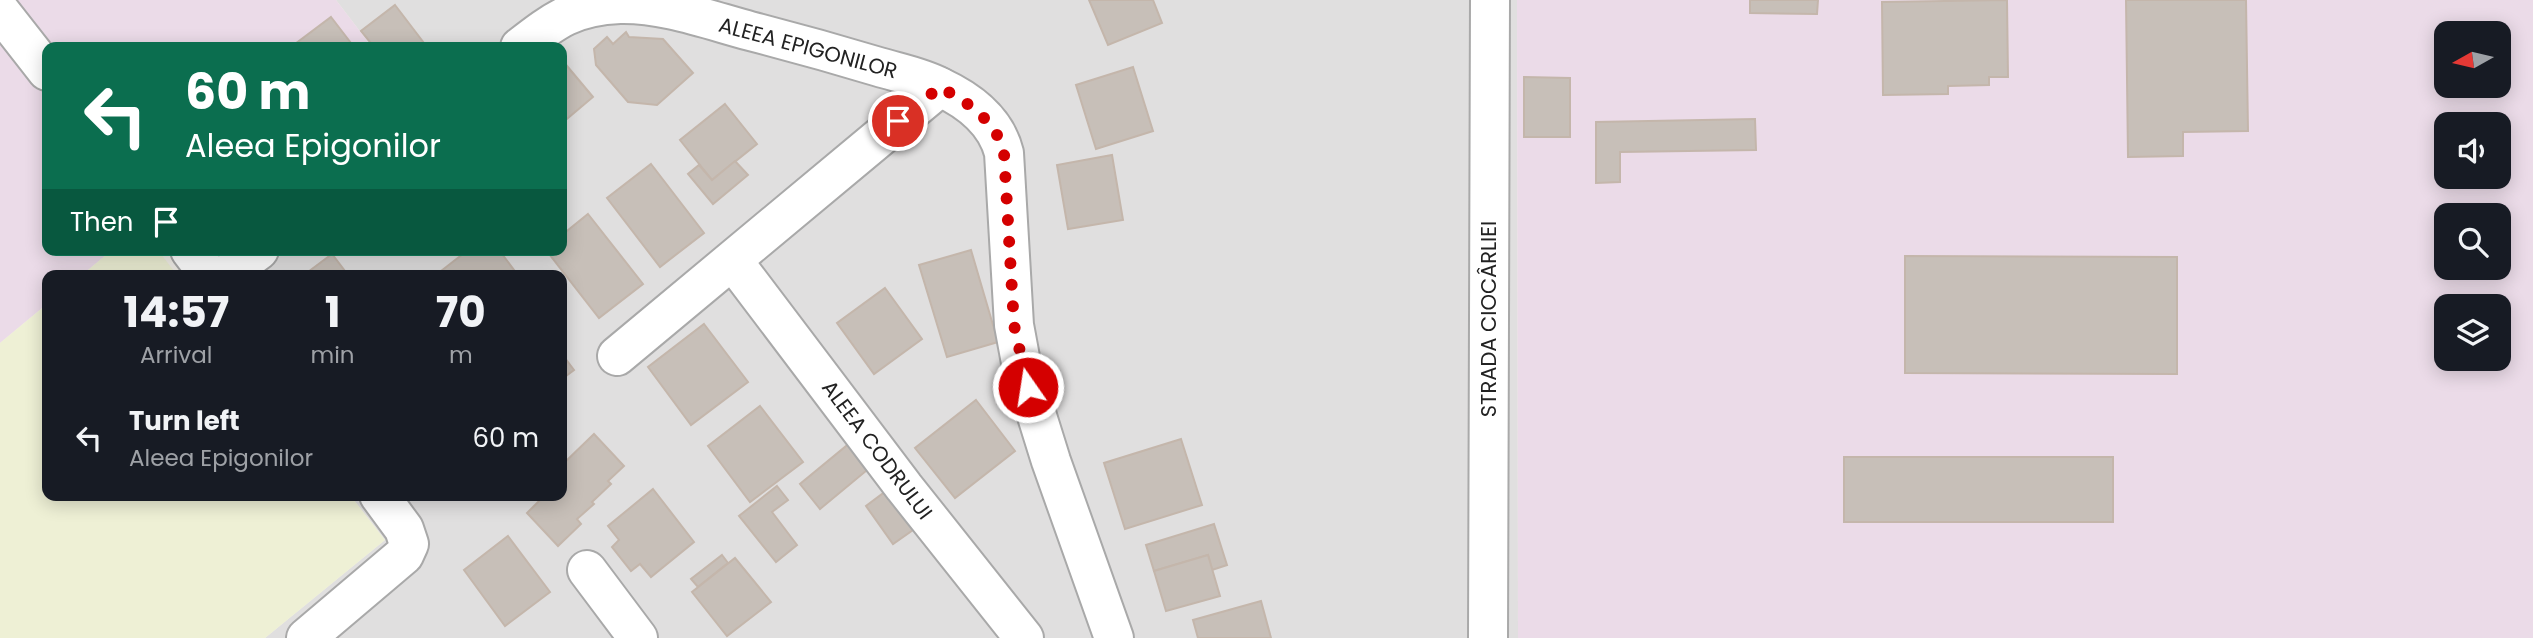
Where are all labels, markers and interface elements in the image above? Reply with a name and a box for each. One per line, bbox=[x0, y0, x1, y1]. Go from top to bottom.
street label: ALEEA EPIGONILOR bbox=[716, 10, 901, 85]
north arrow bbox=[2434, 21, 2511, 98]
map controls bbox=[2434, 21, 2511, 371]
text: 60 m bbox=[185, 58, 310, 126]
icon: left bbox=[70, 70, 161, 161]
pin bbox=[868, 91, 928, 151]
icon: arrive bbox=[879, 102, 917, 140]
button: sound bbox=[2434, 112, 2511, 189]
text: Aleea Epigonilor bbox=[185, 123, 441, 168]
icon: arrive bbox=[147, 203, 185, 241]
button: search bbox=[2434, 203, 2511, 280]
text: Then bbox=[70, 204, 133, 240]
street label: STRADA CIOCÂRLIEI bbox=[1474, 221, 1503, 417]
text: 14:57 bbox=[123, 283, 229, 342]
text: 1 bbox=[325, 283, 340, 342]
text: 70 bbox=[436, 283, 486, 342]
button: layers bbox=[2434, 294, 2511, 371]
text: Arrival bbox=[140, 339, 212, 371]
text: min bbox=[311, 339, 355, 371]
text: m bbox=[449, 339, 473, 371]
position arrow bbox=[991, 350, 1065, 424]
street label: ALEEA CODRULUI bbox=[815, 374, 939, 525]
text: Turn left bbox=[129, 403, 240, 439]
icon: left bbox=[70, 419, 108, 457]
text: 60 m bbox=[472, 420, 539, 456]
text: Aleea Epigonilor bbox=[129, 442, 313, 474]

